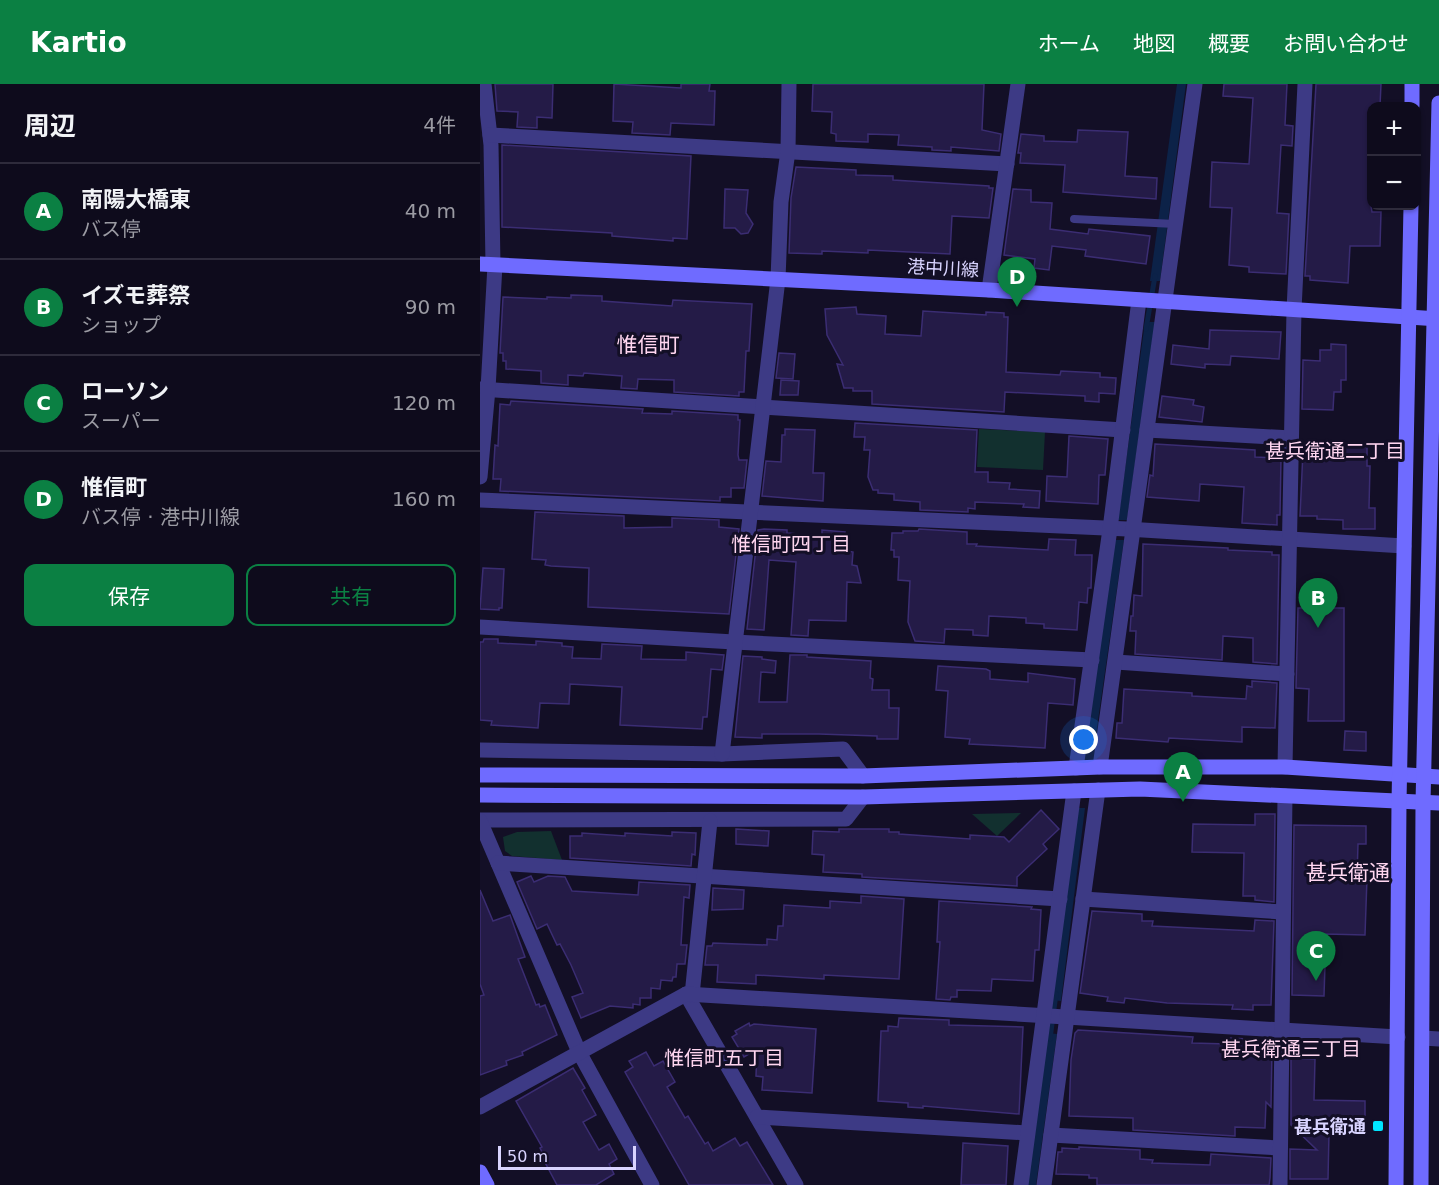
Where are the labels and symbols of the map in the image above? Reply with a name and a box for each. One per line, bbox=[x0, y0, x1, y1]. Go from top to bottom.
street label: 港中川線 bbox=[906, 256, 980, 280]
pin: D bbox=[998, 258, 1036, 307]
district label: 惟信町 bbox=[617, 333, 680, 357]
district label: 甚兵衛通二丁目 bbox=[1265, 439, 1405, 463]
district label: 惟信町四丁目 bbox=[731, 532, 851, 556]
pin: B bbox=[1298, 578, 1338, 628]
your location bbox=[1069, 725, 1098, 754]
pin: A bbox=[1164, 752, 1202, 802]
district label: 甚兵衛通 bbox=[1306, 861, 1390, 885]
pin: C bbox=[1296, 932, 1336, 981]
district label: 甚兵衛通三丁目 bbox=[1221, 1037, 1361, 1061]
district label: 惟信町五丁目 bbox=[664, 1046, 784, 1070]
place label: 甚兵衛通 bbox=[1294, 1116, 1366, 1137]
marker: 甚兵衛通 bbox=[1371, 1119, 1385, 1133]
scale bar bbox=[498, 1143, 636, 1170]

